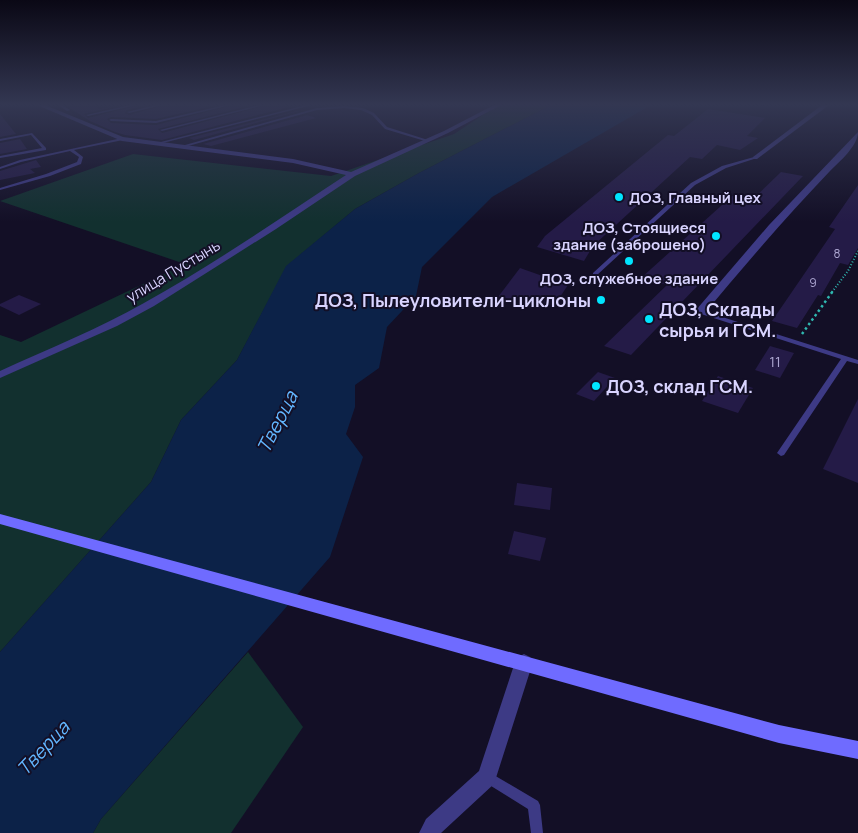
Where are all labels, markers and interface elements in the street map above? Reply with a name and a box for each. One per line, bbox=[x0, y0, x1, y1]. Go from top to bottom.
place label: ДОЗ, Главный цех bbox=[629, 187, 762, 208]
marker: ДОЗ, Главный цех bbox=[613, 191, 625, 203]
place label: ДОЗ, Стоящиеся здание (заброшено) bbox=[553, 217, 706, 255]
marker: ДОЗ, Стоящиеся здание (заброшено) bbox=[710, 230, 722, 242]
street label: улица Пустынь bbox=[122, 235, 224, 307]
house number: 8 bbox=[834, 245, 841, 262]
marker: ДОЗ, служебное здание bbox=[623, 255, 635, 267]
place label: ДОЗ, служебное здание bbox=[540, 268, 718, 289]
house number: 9 bbox=[809, 274, 817, 291]
place label: ДОЗ, Пылеуловители-циклоны bbox=[315, 288, 591, 312]
marker: ДОЗ, Пылеуловители-циклоны bbox=[595, 294, 607, 306]
place label: ДОЗ, Склады сырья и ГСМ. bbox=[659, 297, 777, 342]
marker: ДОЗ, Склады сырья и ГСМ. bbox=[643, 313, 655, 325]
house number: 11 bbox=[769, 351, 781, 372]
place label: ДОЗ, склад ГСМ. bbox=[606, 374, 753, 398]
marker: ДОЗ, склад ГСМ. bbox=[590, 380, 602, 392]
water label: Тверца bbox=[250, 385, 304, 457]
water label: Тверца bbox=[11, 714, 76, 781]

